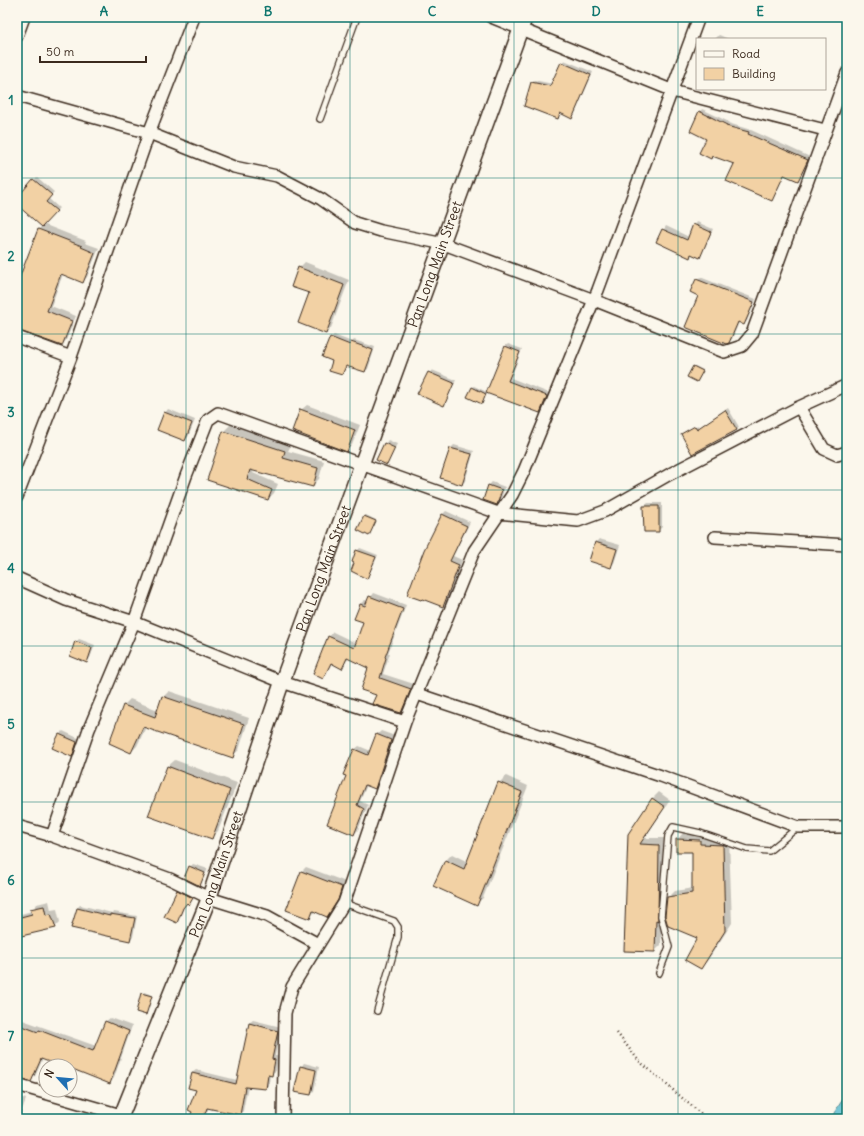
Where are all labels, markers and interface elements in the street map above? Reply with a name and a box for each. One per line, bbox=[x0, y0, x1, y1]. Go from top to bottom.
text: A bbox=[100, 3, 109, 20]
text: B bbox=[264, 3, 273, 20]
text: C bbox=[428, 3, 437, 20]
text: D bbox=[591, 3, 601, 20]
text: E bbox=[756, 3, 764, 20]
scale bar bbox=[40, 38, 146, 64]
legend bbox=[696, 38, 826, 90]
text: 50 m bbox=[46, 44, 75, 59]
text: Road bbox=[732, 46, 760, 61]
text: Building bbox=[732, 66, 776, 81]
text: 1 bbox=[8, 92, 14, 109]
street label: Pan Long Main Street bbox=[403, 198, 466, 330]
text: 2 bbox=[7, 248, 15, 265]
text: 3 bbox=[7, 404, 15, 421]
street label: Pan Long Main Street bbox=[292, 503, 355, 634]
text: 4 bbox=[7, 560, 15, 577]
text: 5 bbox=[7, 716, 15, 733]
street label: Pan Long Main Street bbox=[185, 808, 247, 940]
text: 6 bbox=[7, 872, 15, 889]
text: 7 bbox=[8, 1028, 15, 1045]
north arrow bbox=[38, 1058, 78, 1098]
text: N bbox=[41, 1067, 57, 1080]

